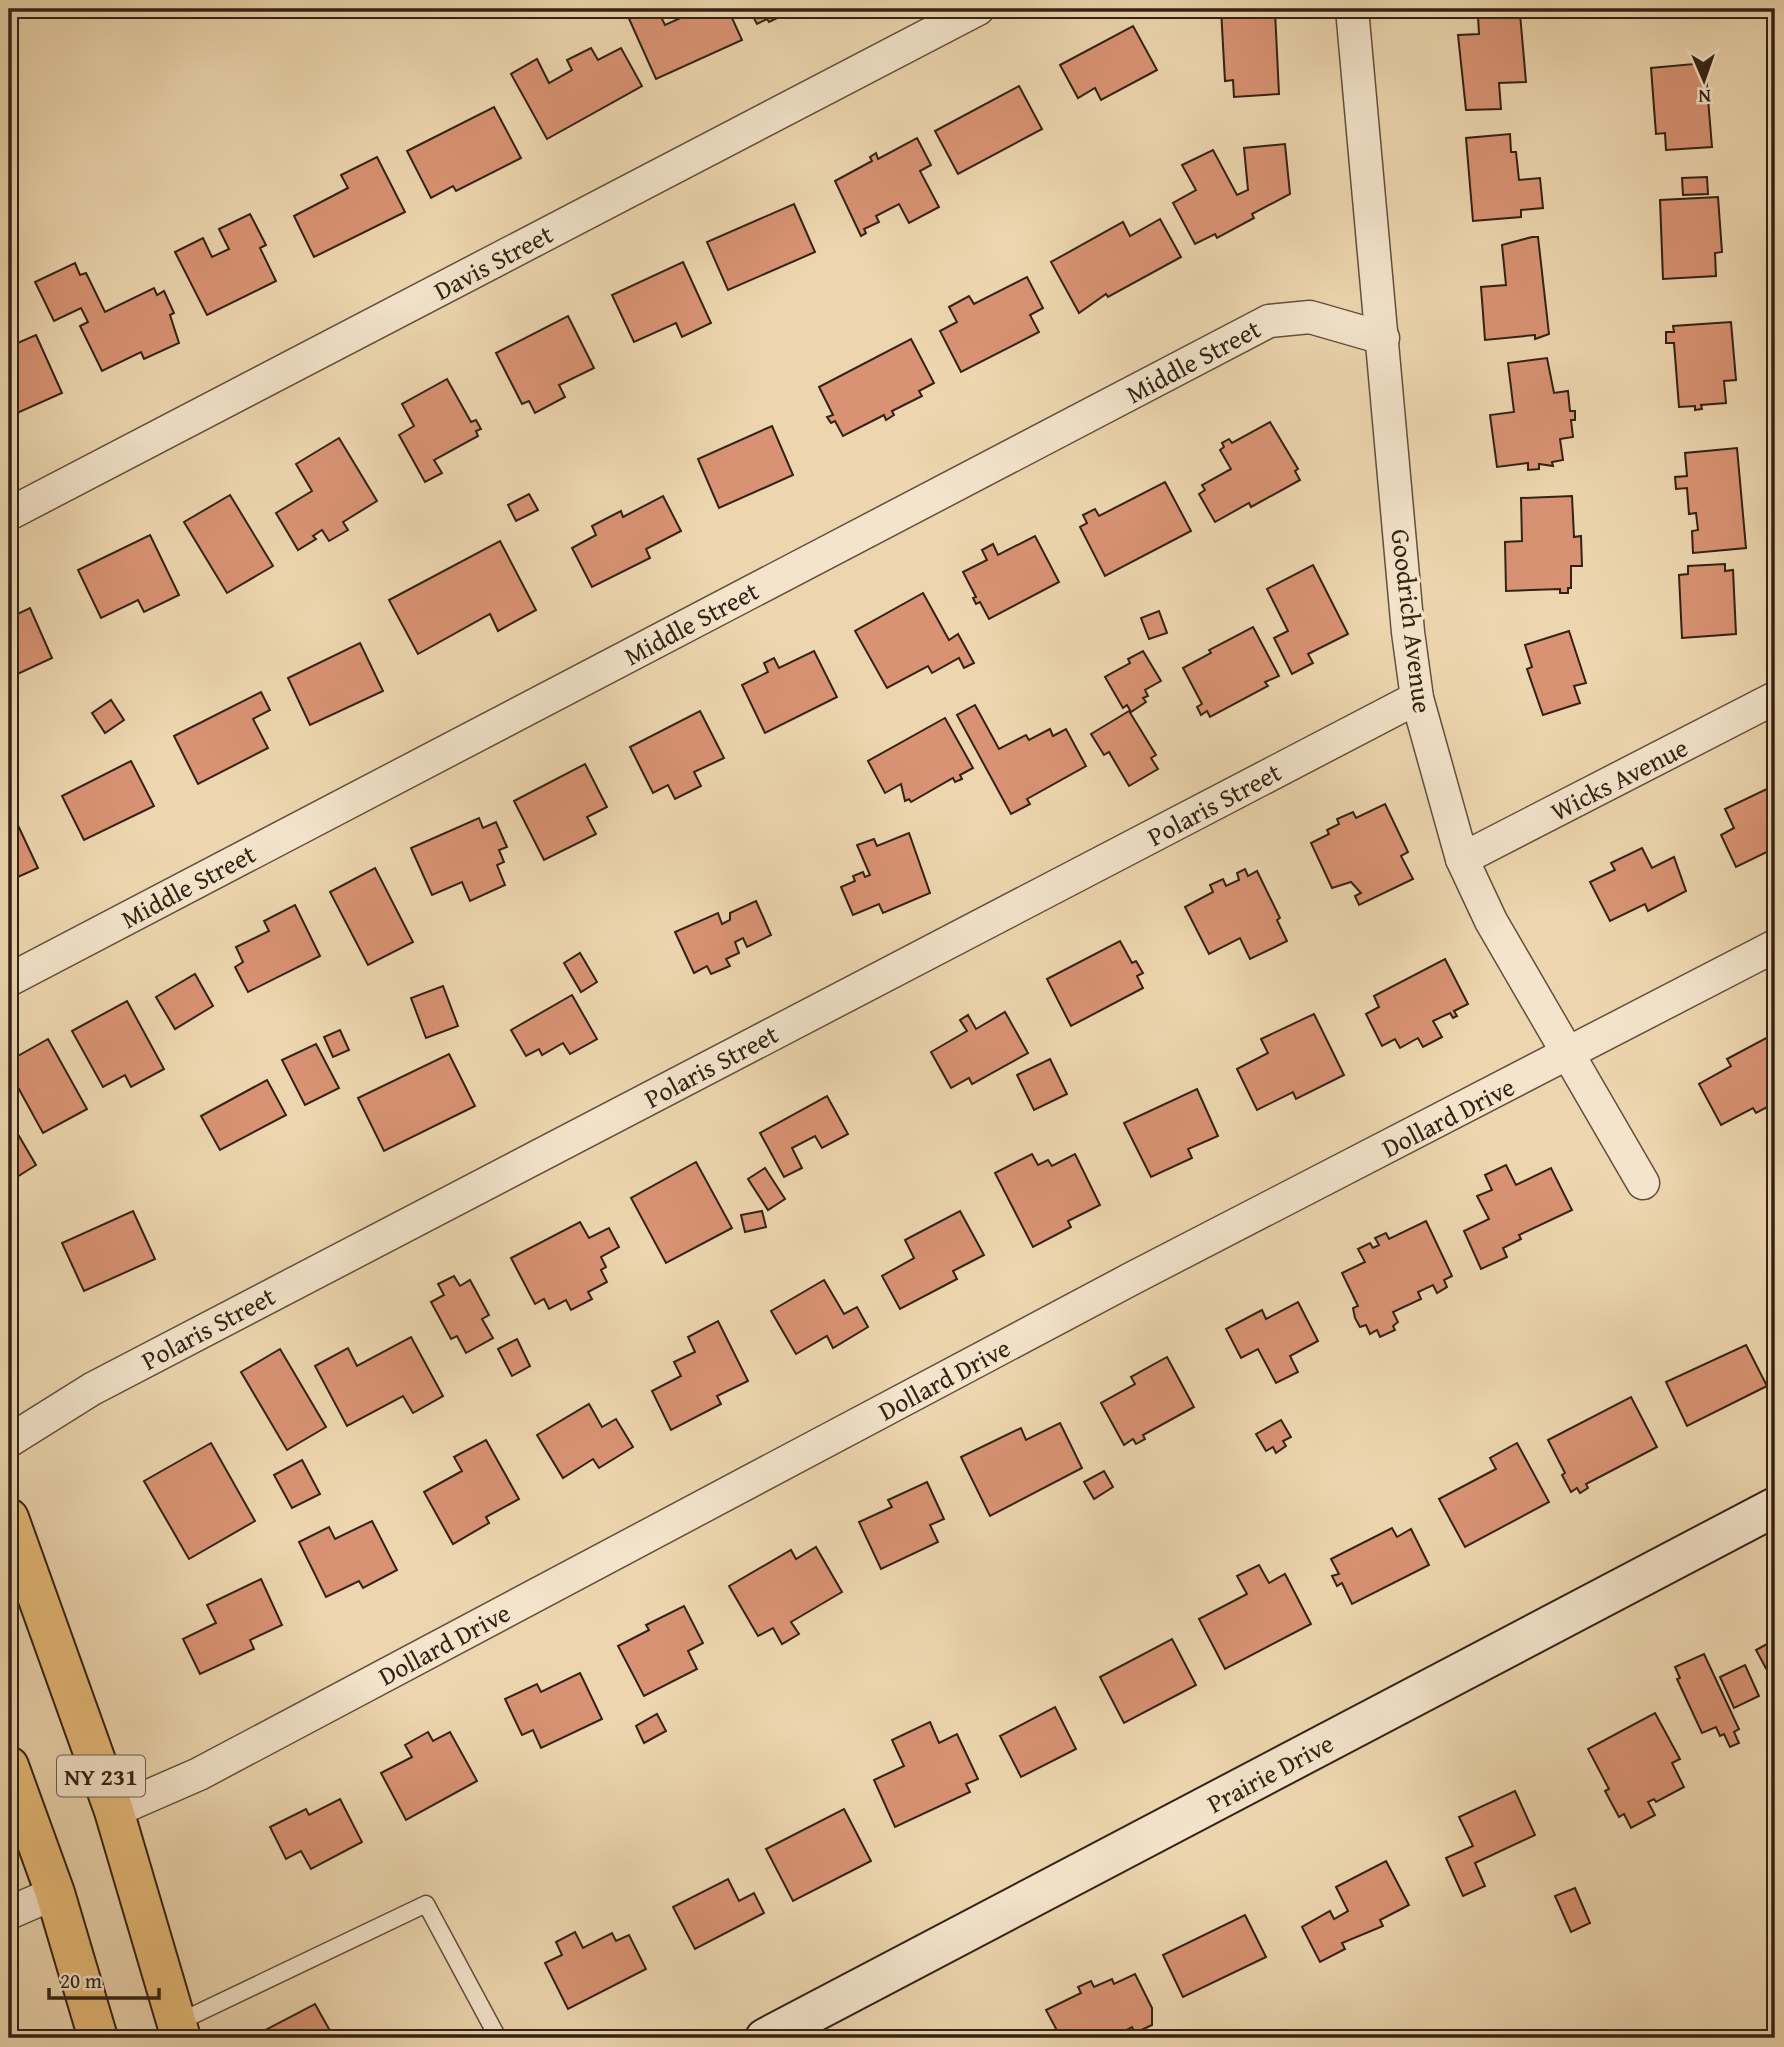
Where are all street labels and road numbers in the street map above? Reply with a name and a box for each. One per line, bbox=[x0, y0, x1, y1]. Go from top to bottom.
street label: Davis Street bbox=[427, 214, 559, 310]
street label: Middle Street bbox=[1119, 309, 1267, 413]
street label: Goodrich Avenue bbox=[1381, 527, 1443, 715]
street label: Middle Street bbox=[617, 571, 765, 675]
street label: Wicks Avenue bbox=[1543, 728, 1695, 830]
street label: Polaris Street bbox=[1140, 752, 1288, 856]
street label: Middle Street bbox=[114, 834, 262, 938]
street label: Polaris Street bbox=[637, 1014, 785, 1118]
street label: Dollard Drive bbox=[1375, 1067, 1521, 1167]
street label: Polaris Street bbox=[134, 1276, 282, 1380]
street label: Dollard Drive bbox=[871, 1328, 1017, 1430]
street label: Dollard Drive bbox=[371, 1593, 517, 1695]
street label: Prairie Drive bbox=[1200, 1723, 1340, 1823]
road number: NY 231 bbox=[57, 1756, 145, 1797]

